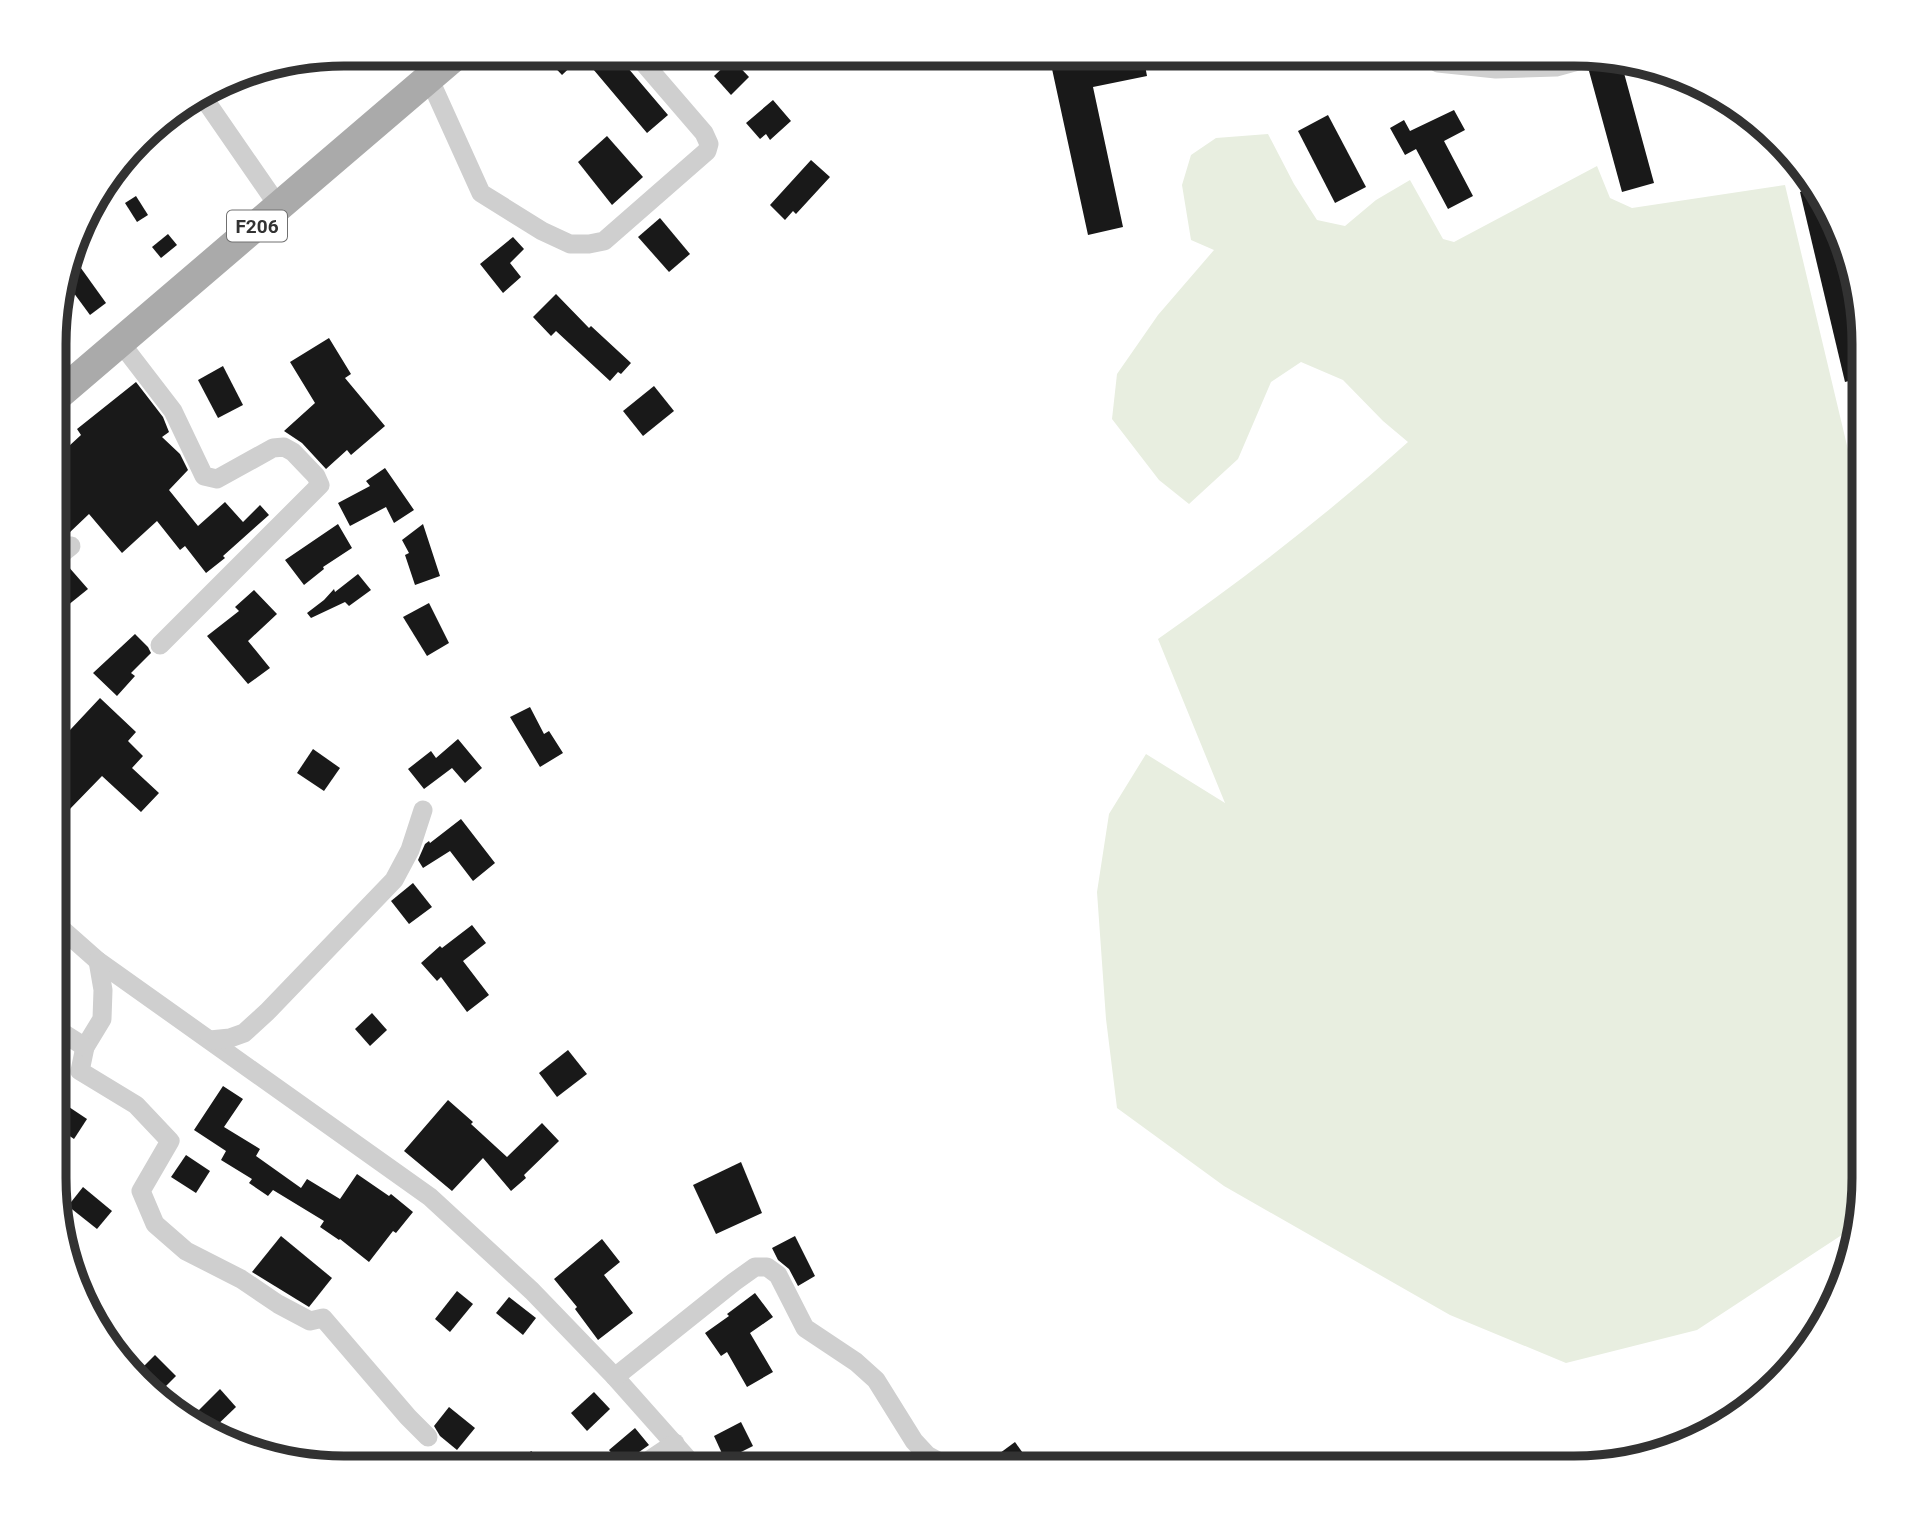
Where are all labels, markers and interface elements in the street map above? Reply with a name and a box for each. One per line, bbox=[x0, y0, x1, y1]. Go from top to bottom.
road number: F206 bbox=[227, 210, 287, 242]

